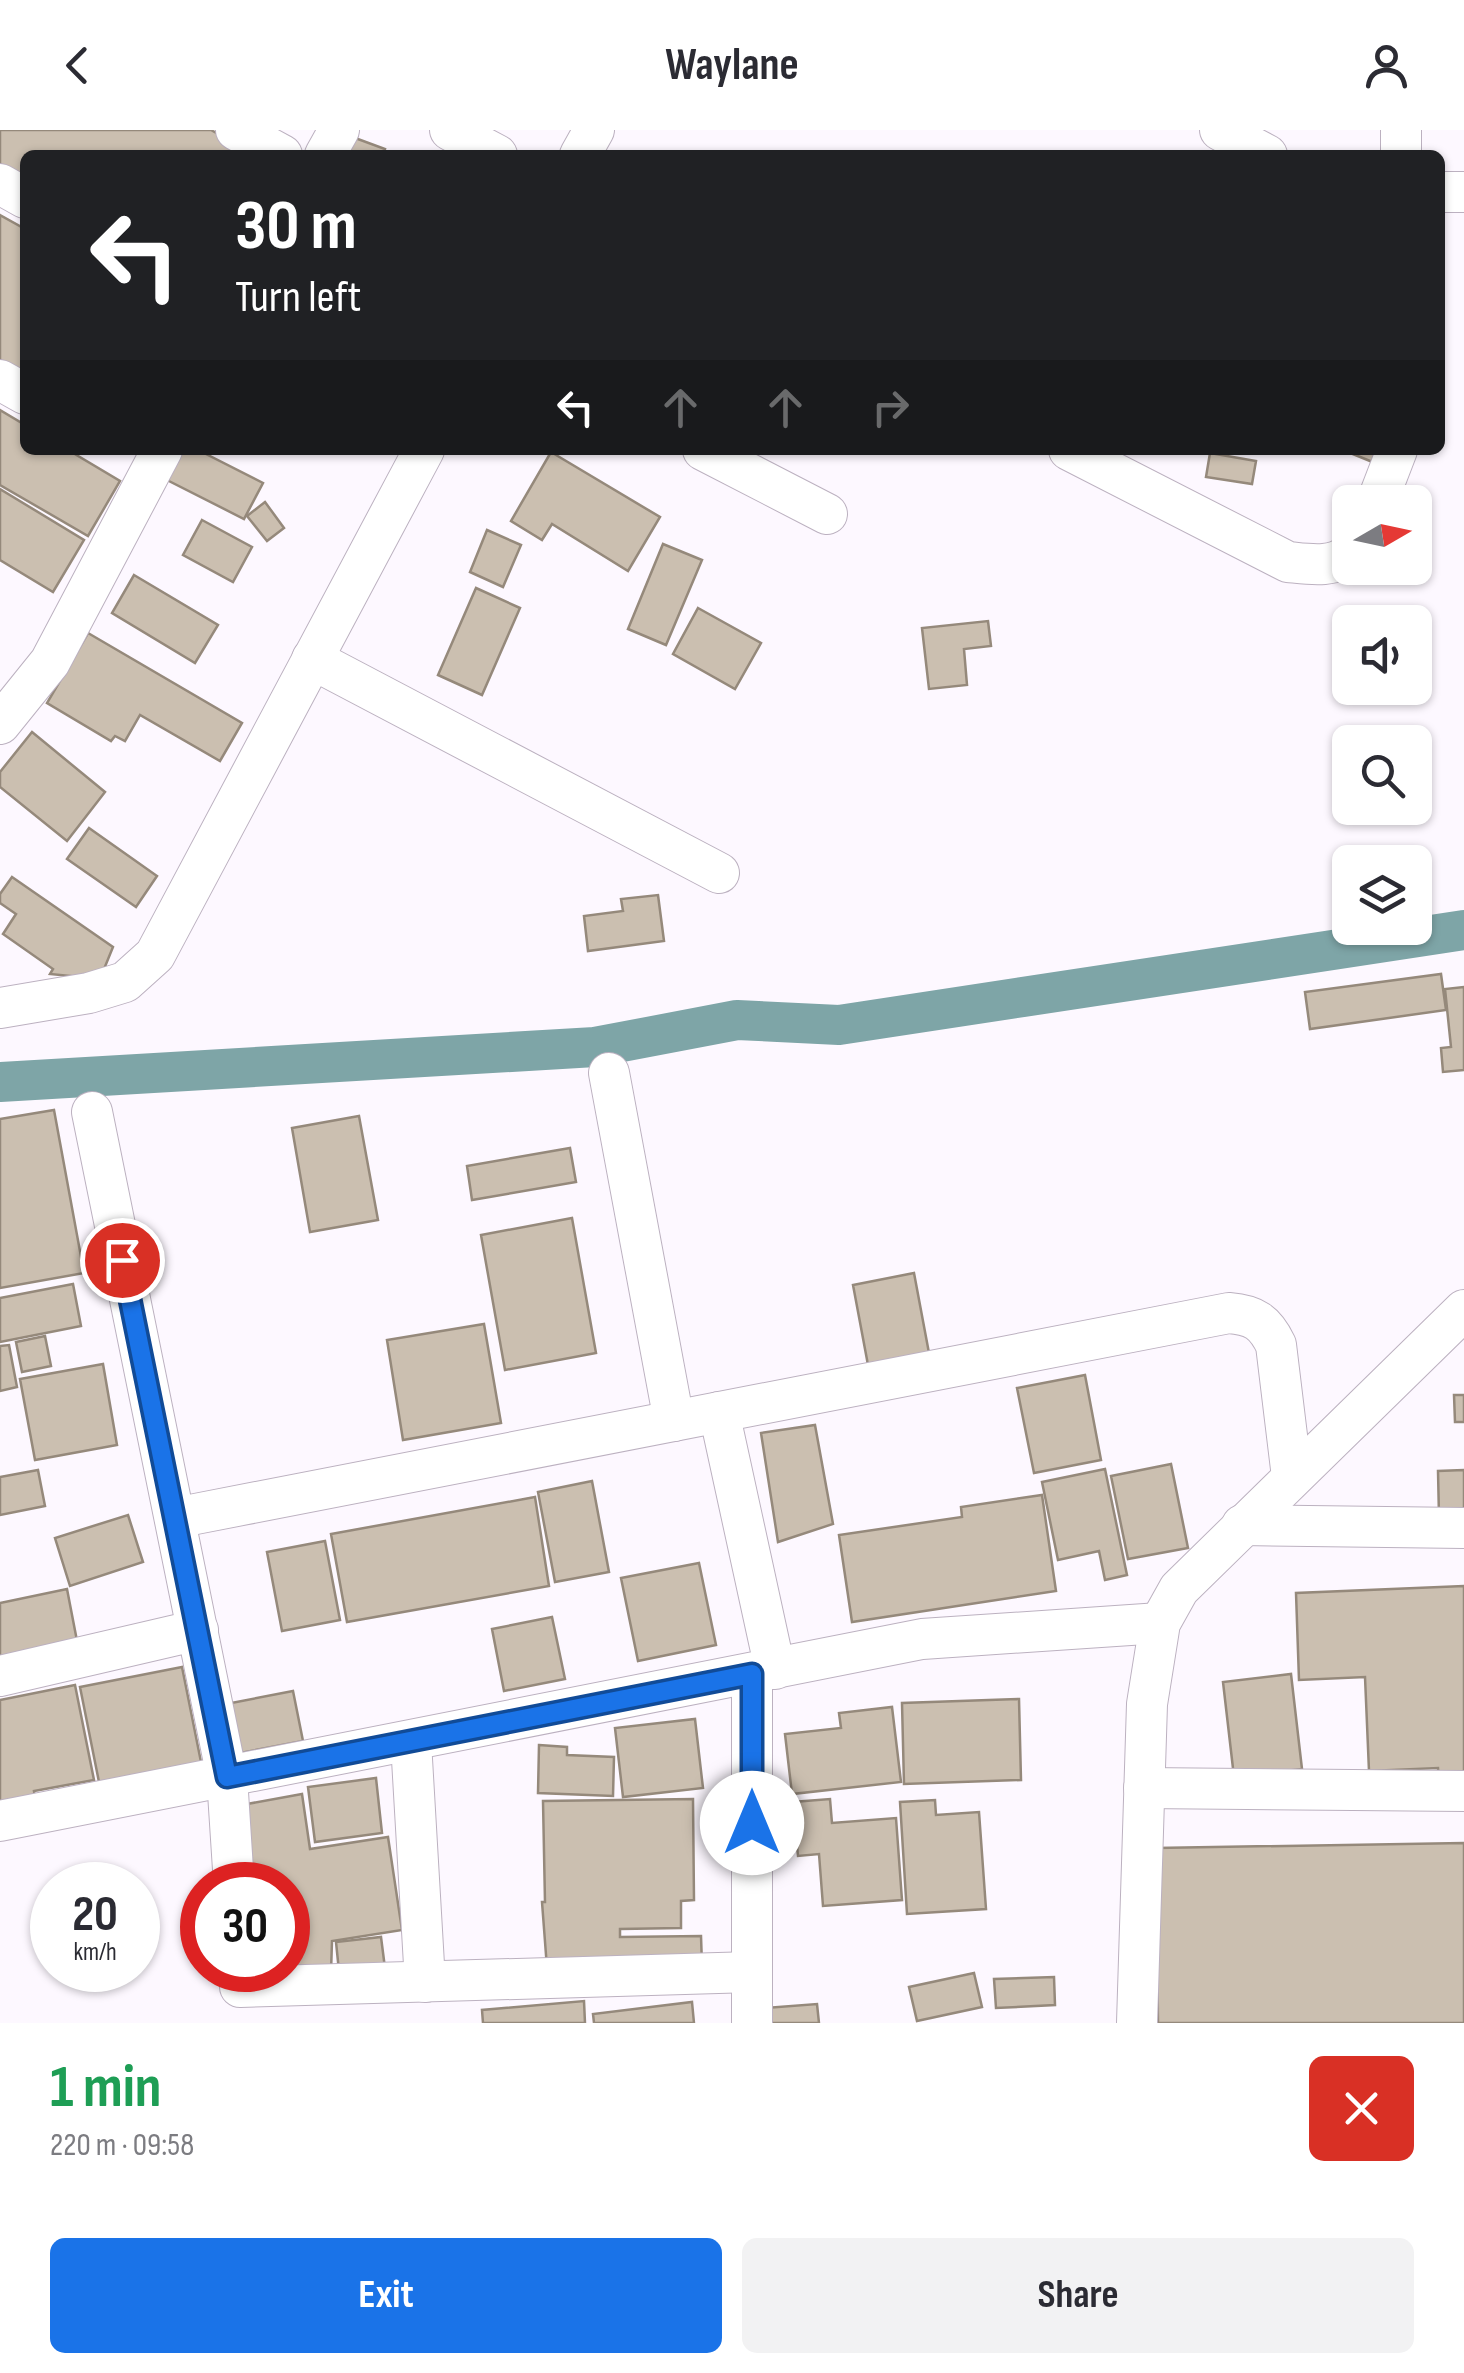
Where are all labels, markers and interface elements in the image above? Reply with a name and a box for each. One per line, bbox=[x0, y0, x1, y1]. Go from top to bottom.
icon: back bbox=[50, 38, 105, 93]
text: Waylane bbox=[665, 38, 799, 93]
icon: person bbox=[1359, 38, 1414, 93]
text: 30 m bbox=[235, 185, 357, 269]
icon: left bbox=[70, 190, 200, 320]
text: Turn left bbox=[235, 270, 361, 325]
icon: left bbox=[548, 380, 603, 435]
icon: ahead bbox=[653, 380, 708, 435]
icon: ahead bbox=[758, 380, 813, 435]
icon: right bbox=[863, 380, 918, 435]
north arrow bbox=[1332, 485, 1432, 585]
map controls bbox=[1332, 485, 1432, 945]
button: sound bbox=[1332, 605, 1432, 705]
button: search bbox=[1332, 725, 1432, 825]
button: layers bbox=[1332, 845, 1432, 945]
pin bbox=[80, 1218, 165, 1303]
icon: arrive bbox=[95, 1233, 150, 1288]
position arrow bbox=[700, 1771, 804, 1875]
speed limit sign: 30 bbox=[180, 1862, 310, 1992]
text: 20 bbox=[72, 1885, 118, 1945]
text: km/h bbox=[73, 1937, 117, 1968]
text: 1 min bbox=[50, 2052, 162, 2124]
button: close bbox=[1309, 2056, 1414, 2161]
text: 220 m · 09:58 bbox=[50, 2126, 194, 2165]
button: Exit bbox=[50, 2238, 722, 2353]
button: Share bbox=[742, 2238, 1414, 2353]

